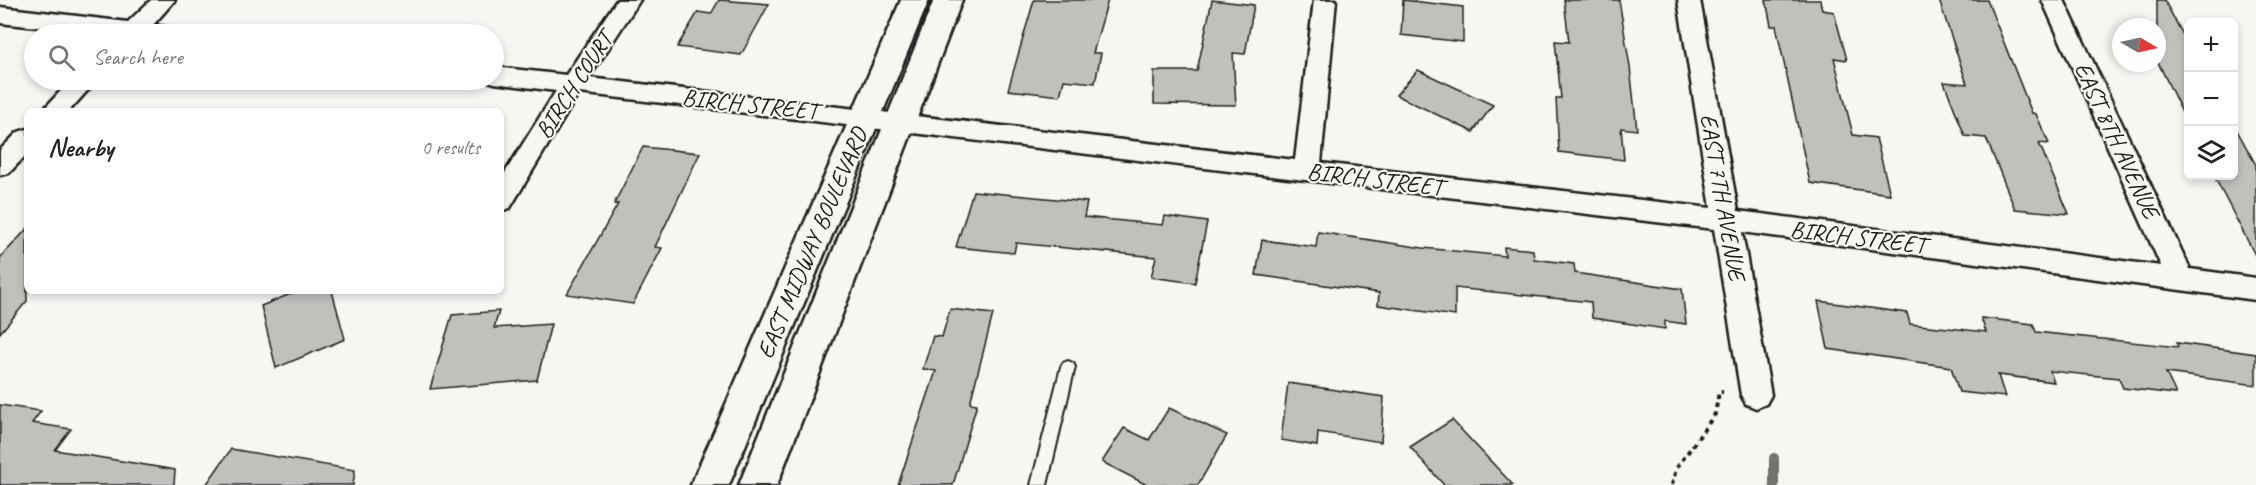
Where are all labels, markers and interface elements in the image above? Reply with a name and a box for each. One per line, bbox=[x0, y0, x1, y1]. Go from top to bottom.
north arrow bbox=[2112, 18, 2166, 72]
map controls bbox=[2184, 18, 2238, 180]
button: + bbox=[2184, 18, 2238, 72]
street label: BIRCH COURT bbox=[528, 22, 622, 144]
search box bbox=[24, 24, 504, 90]
icon: search bbox=[45, 41, 78, 74]
text: Search here bbox=[93, 43, 183, 71]
street label: EAST 8TH AVENUE bbox=[2068, 57, 2168, 226]
button: − bbox=[2184, 72, 2238, 126]
street label: BIRCH STREET bbox=[681, 82, 825, 127]
street label: EAST 7TH AVENUE bbox=[1694, 111, 1753, 286]
street label: EAST MIDWAY BOULEVARD bbox=[750, 121, 875, 363]
button: layers bbox=[2184, 126, 2238, 180]
text: Nearby bbox=[48, 131, 113, 164]
text: 0 results bbox=[421, 135, 480, 160]
street label: BIRCH STREET bbox=[1306, 156, 1450, 203]
street label: BIRCH STREET bbox=[1789, 214, 1933, 261]

